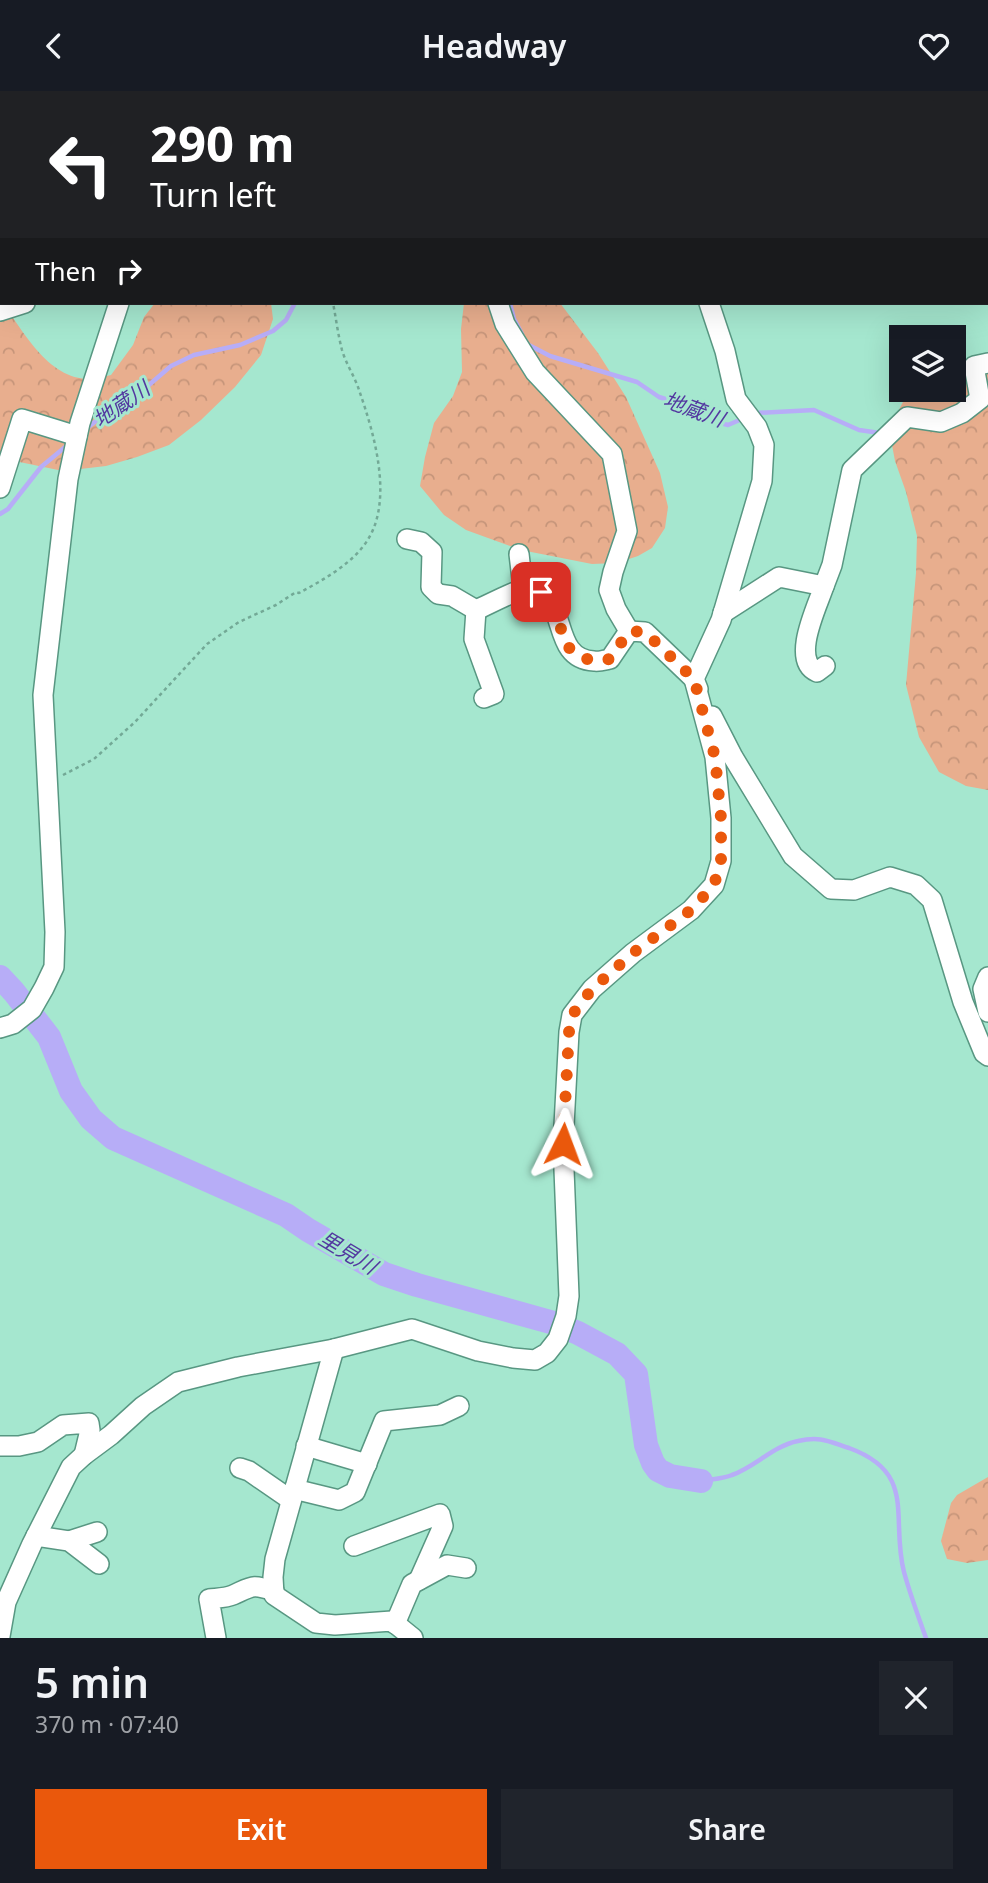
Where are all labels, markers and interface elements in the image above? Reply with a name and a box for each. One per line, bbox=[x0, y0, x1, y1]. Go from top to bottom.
text: Headway bbox=[422, 24, 566, 67]
icon: back bbox=[35, 27, 73, 65]
icon: heart bbox=[915, 27, 953, 65]
text: 290 m bbox=[150, 110, 295, 176]
icon: left bbox=[35, 119, 126, 210]
text: Turn left bbox=[150, 173, 276, 216]
icon: right bbox=[110, 252, 148, 290]
text: Then bbox=[35, 253, 96, 289]
map controls bbox=[889, 325, 966, 402]
button: layers bbox=[889, 325, 966, 402]
water label: 地蔵川 bbox=[87, 373, 156, 434]
water label: 地蔵川 bbox=[660, 385, 730, 434]
pin bbox=[511, 562, 571, 622]
icon: arrive bbox=[522, 573, 560, 611]
position arrow bbox=[526, 1107, 600, 1181]
water label: 里見川 bbox=[314, 1224, 384, 1281]
text: 5 min bbox=[35, 1653, 149, 1710]
button: close bbox=[879, 1661, 953, 1735]
text: 370 m · 07:40 bbox=[35, 1708, 179, 1740]
button: Exit bbox=[35, 1789, 487, 1869]
button: Share bbox=[501, 1789, 953, 1869]

